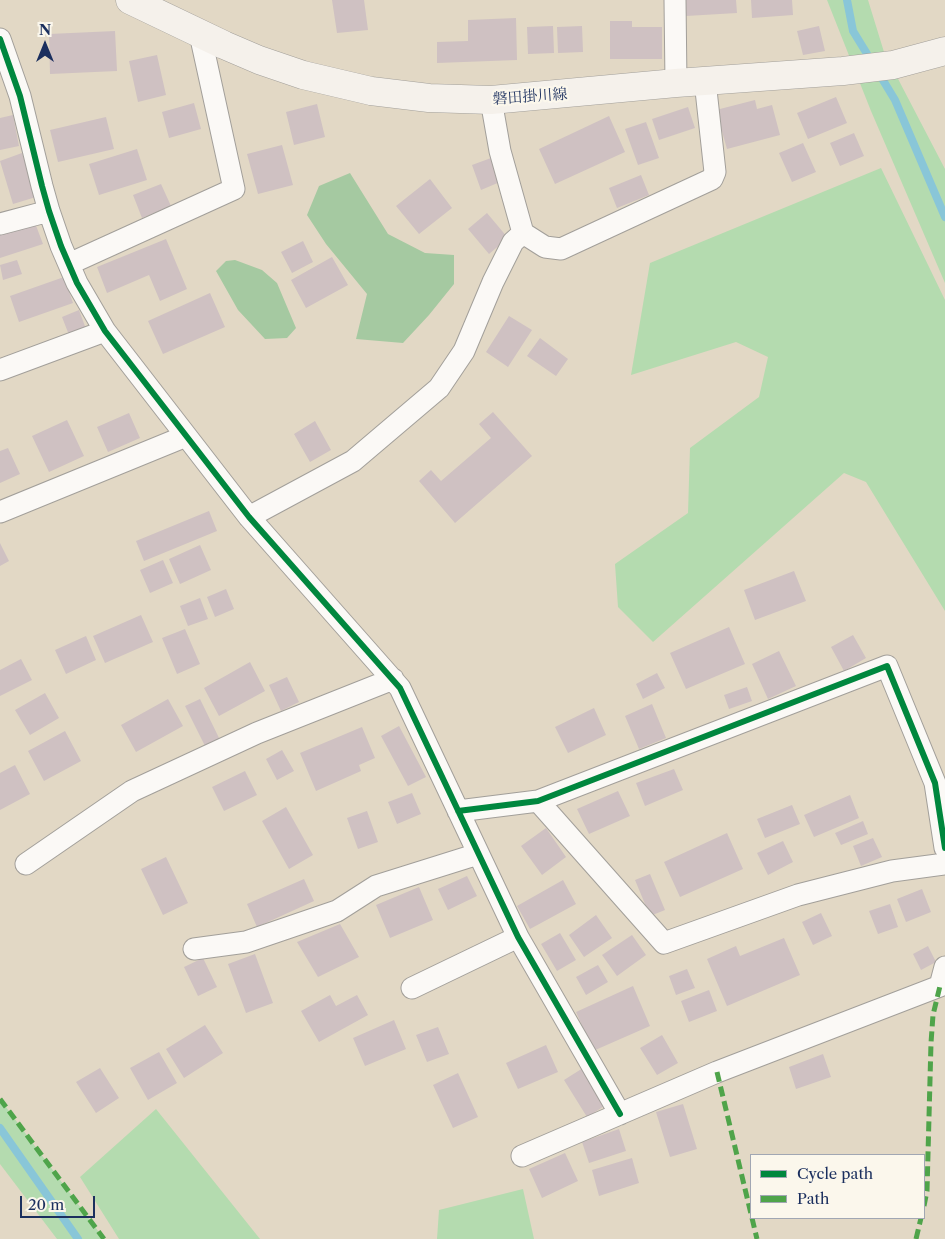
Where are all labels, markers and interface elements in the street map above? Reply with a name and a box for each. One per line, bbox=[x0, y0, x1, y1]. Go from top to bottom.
north arrow bbox=[20, 20, 70, 70]
text: N bbox=[39, 21, 51, 39]
street label: 磐田掛川線 bbox=[492, 85, 568, 109]
legend bbox=[750, 1154, 925, 1219]
text: Cycle path bbox=[797, 1164, 873, 1183]
scale bar bbox=[22, 1186, 98, 1218]
text: Path bbox=[797, 1189, 829, 1208]
text: 20 m bbox=[28, 1195, 64, 1214]

